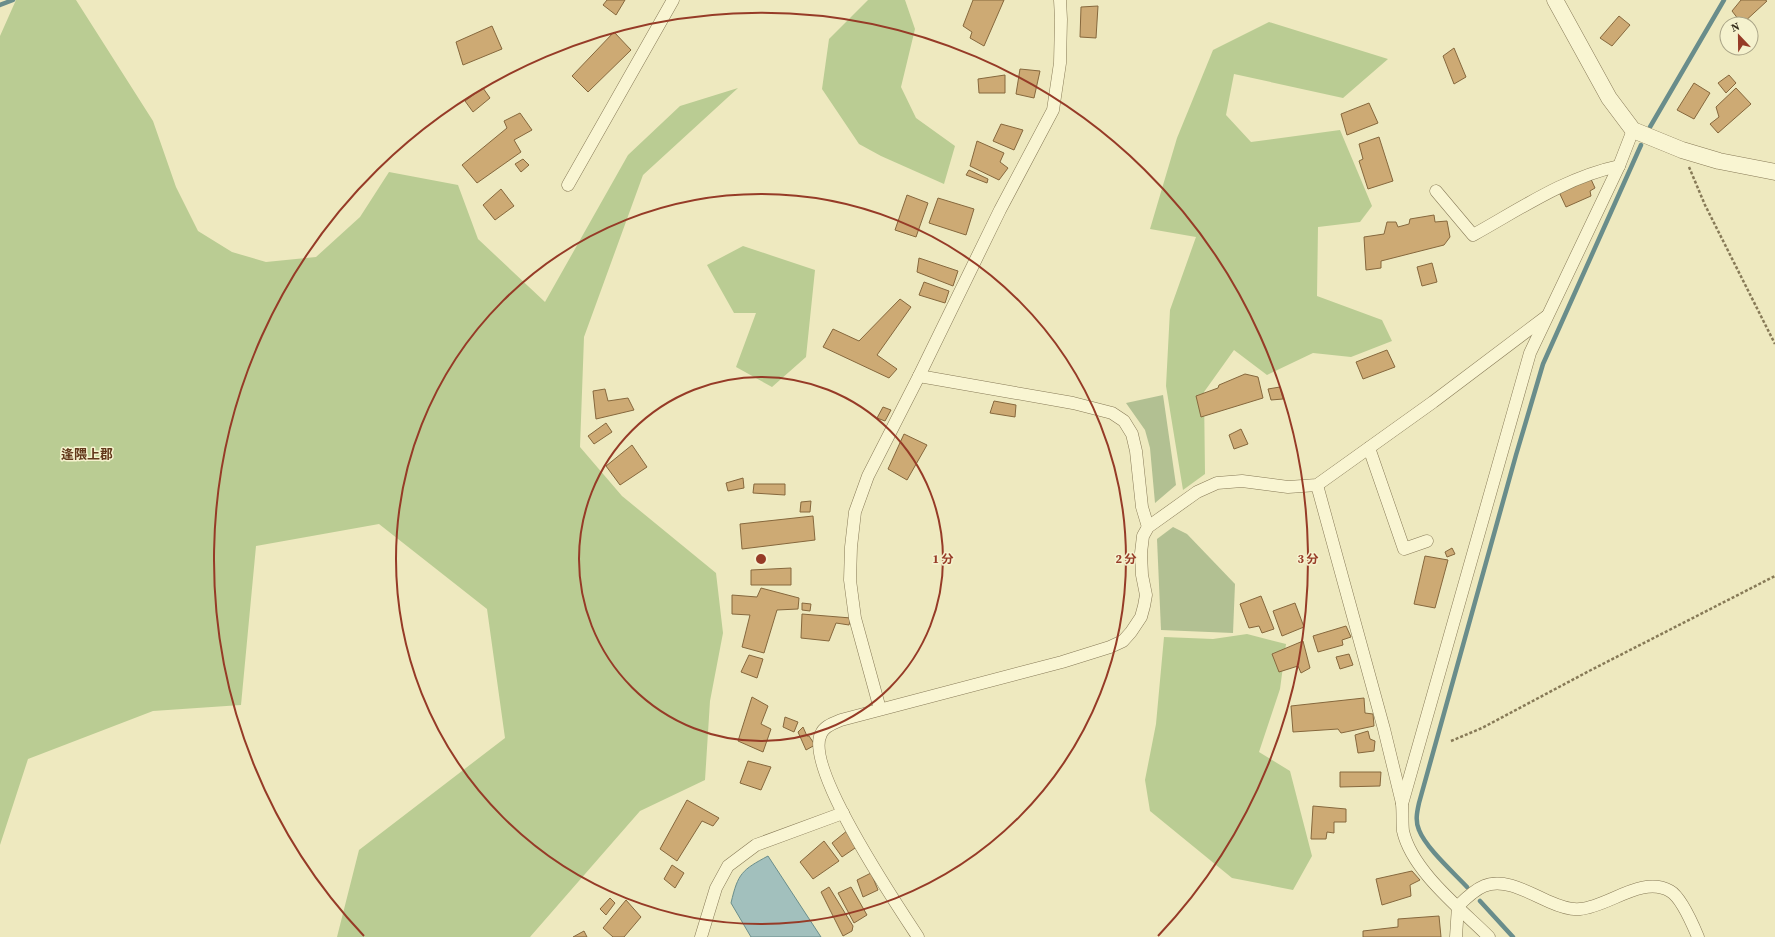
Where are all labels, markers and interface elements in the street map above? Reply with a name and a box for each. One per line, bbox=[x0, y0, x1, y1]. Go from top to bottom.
north arrow bbox=[1719, 16, 1759, 56]
text: N bbox=[1729, 19, 1742, 36]
district label: 逢隈上郡 bbox=[61, 446, 113, 463]
text: 1 分 bbox=[932, 551, 954, 567]
text: 2 分 bbox=[1115, 551, 1137, 567]
text: 3 分 bbox=[1297, 551, 1319, 567]
centre of rings bbox=[754, 552, 768, 566]

